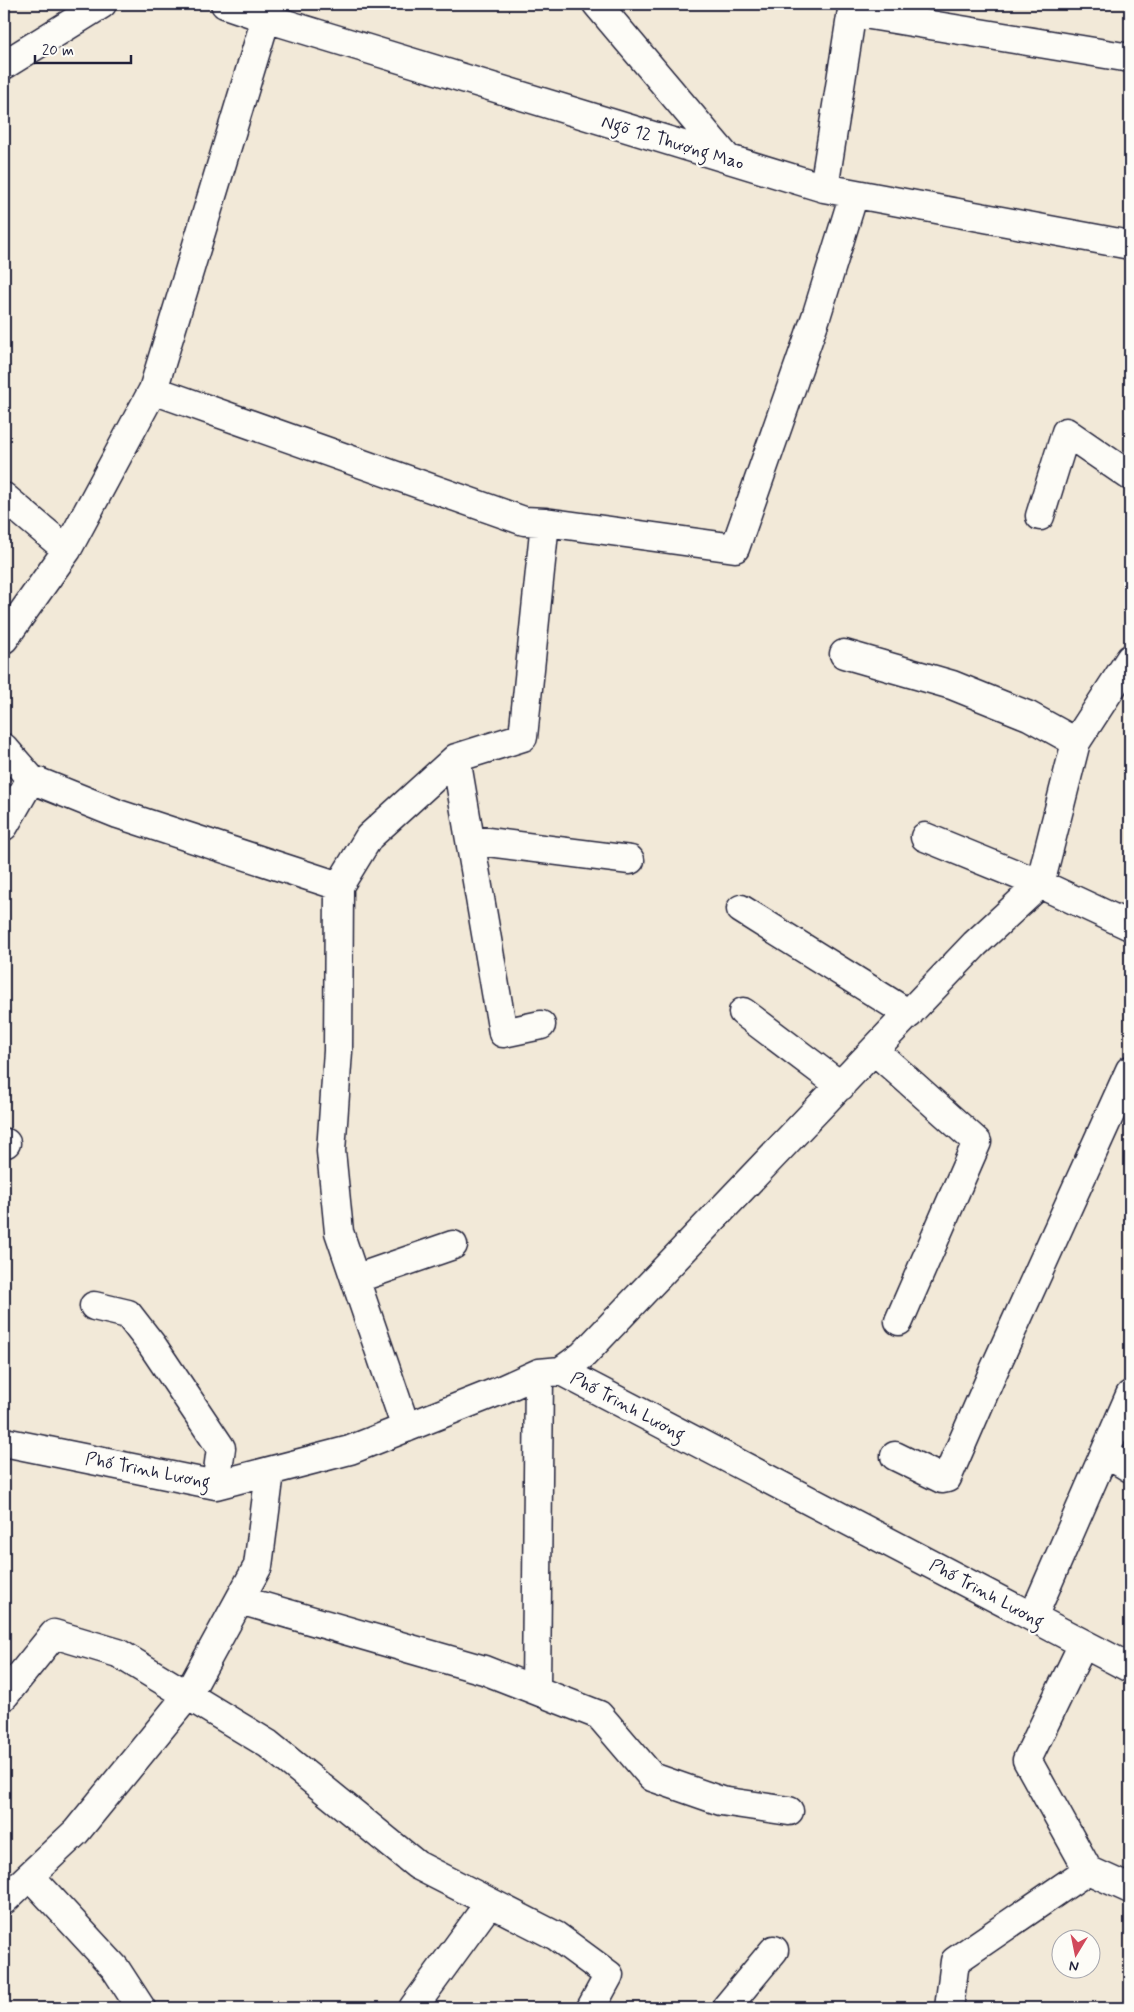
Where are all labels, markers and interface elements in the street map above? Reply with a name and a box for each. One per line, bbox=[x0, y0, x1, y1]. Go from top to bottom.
scale bar bbox=[35, 32, 131, 64]
text: 20 m bbox=[42, 41, 74, 61]
street label: Ngõ 12 Thượng Mao bbox=[598, 110, 747, 178]
street label: Phố Trinh Lương bbox=[565, 1367, 689, 1449]
street label: Phố Trinh Lương bbox=[83, 1447, 212, 1497]
street label: Phố Trinh Lương bbox=[924, 1554, 1048, 1636]
north arrow bbox=[1052, 1930, 1102, 1980]
text: N bbox=[1068, 1956, 1080, 1975]

